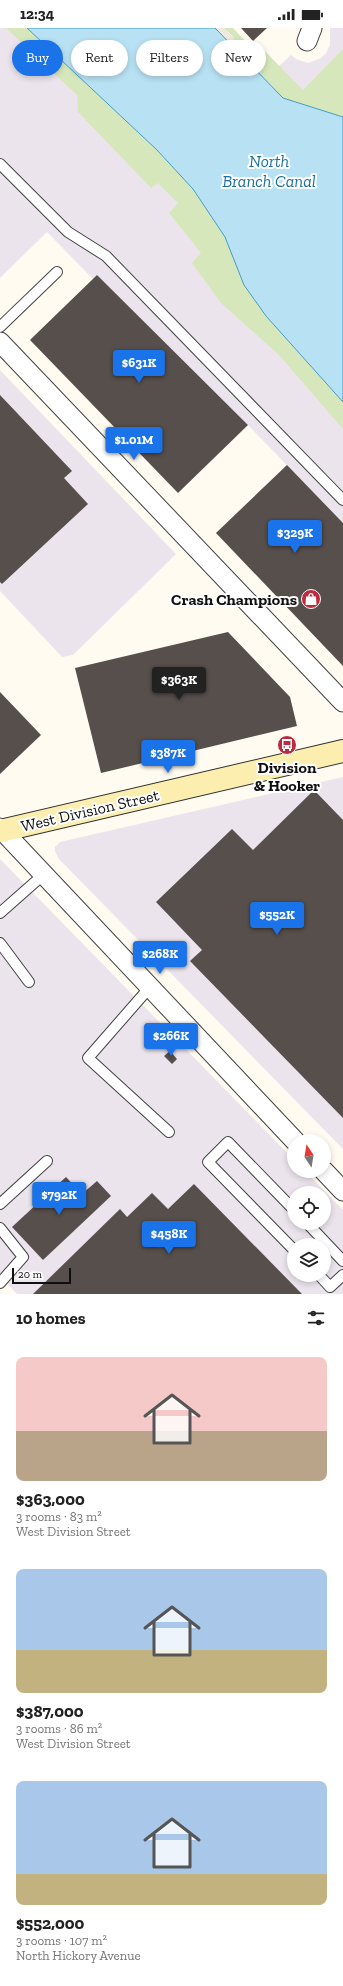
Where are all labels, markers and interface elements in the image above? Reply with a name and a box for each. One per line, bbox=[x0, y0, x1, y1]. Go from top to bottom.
text: 12:34 bbox=[20, 5, 54, 23]
chip: Buy bbox=[12, 40, 63, 76]
chip: Rent bbox=[71, 40, 128, 76]
chip: Filters bbox=[136, 40, 203, 76]
chip: New bbox=[211, 40, 266, 76]
water label: North Branch Canal bbox=[222, 151, 316, 191]
pin: $631K bbox=[111, 350, 167, 384]
text: $631K bbox=[122, 355, 156, 370]
pin: $1.01M bbox=[101, 427, 167, 461]
text: $1.01M bbox=[114, 432, 154, 447]
pin: $329K bbox=[267, 520, 323, 554]
text: $329K bbox=[277, 525, 313, 540]
shop icon: Crash Champions bbox=[300, 588, 322, 610]
place label: Crash Champions bbox=[171, 590, 297, 609]
pin: $363K bbox=[151, 667, 207, 701]
text: $363K bbox=[161, 672, 197, 687]
bus stop icon: Division & Hooker bbox=[276, 734, 298, 756]
pin: $387K bbox=[140, 740, 196, 774]
text: $387K bbox=[150, 745, 186, 760]
place label: Division & Hooker bbox=[254, 758, 320, 795]
street label: West Division Street bbox=[19, 785, 161, 836]
pin: $552K bbox=[249, 902, 305, 936]
text: $552K bbox=[259, 907, 295, 922]
pin: $268K bbox=[132, 941, 188, 975]
text: $268K bbox=[142, 946, 178, 961]
pin: $266K bbox=[143, 1023, 199, 1057]
text: $266K bbox=[153, 1028, 189, 1043]
north arrow bbox=[287, 1134, 331, 1178]
map controls bbox=[287, 1134, 331, 1282]
pin: $792K bbox=[31, 1182, 87, 1216]
button: locate bbox=[287, 1186, 331, 1230]
text: $792K bbox=[41, 1187, 77, 1202]
pin: $458K bbox=[141, 1221, 197, 1255]
text: $458K bbox=[151, 1226, 187, 1241]
button: layers bbox=[287, 1238, 331, 1282]
scale bar bbox=[12, 1266, 71, 1285]
text: 20 m bbox=[18, 1268, 42, 1281]
icon: filters bbox=[305, 1307, 327, 1329]
text: 10 homes bbox=[16, 1308, 86, 1328]
icon: home bbox=[136, 1383, 208, 1455]
text: $363,000 bbox=[16, 1489, 85, 1509]
text: 3 rooms · 83 m² bbox=[16, 1509, 102, 1524]
text: West Division Street bbox=[16, 1524, 131, 1539]
icon: home bbox=[136, 1595, 208, 1667]
text: $387,000 bbox=[16, 1701, 84, 1721]
text: 3 rooms · 86 m² bbox=[16, 1721, 102, 1736]
text: West Division Street bbox=[16, 1736, 131, 1751]
icon: home bbox=[136, 1807, 208, 1879]
text: $552,000 bbox=[16, 1913, 84, 1933]
text: 3 rooms · 107 m² bbox=[16, 1933, 107, 1948]
text: North Hickory Avenue bbox=[16, 1948, 141, 1963]

